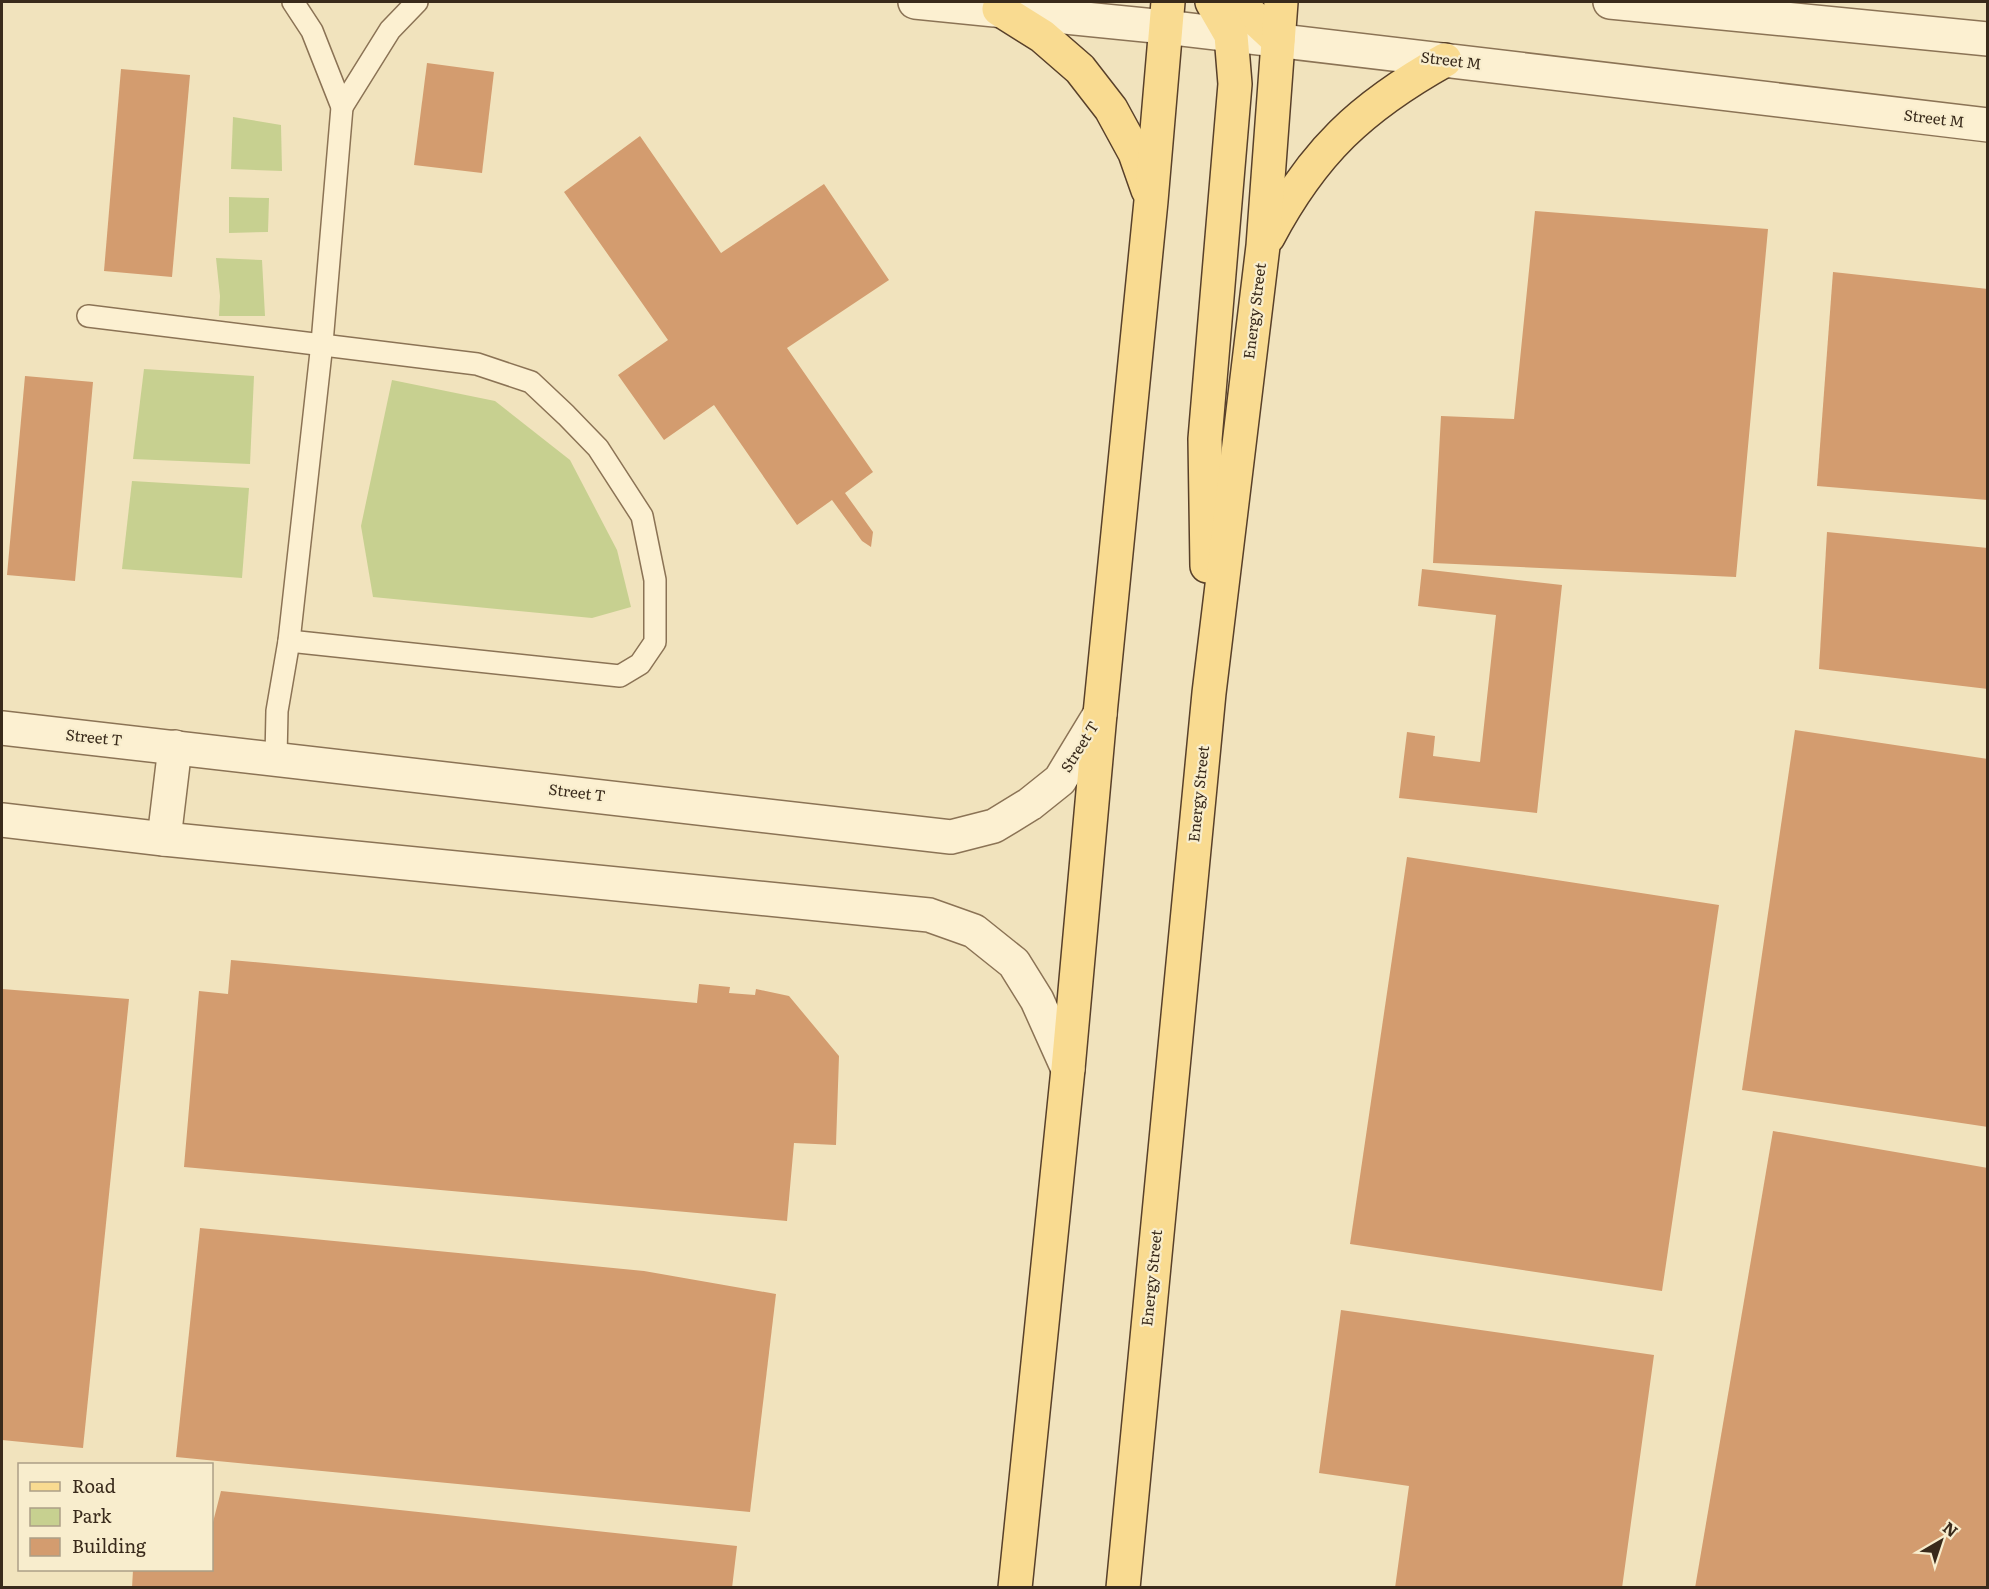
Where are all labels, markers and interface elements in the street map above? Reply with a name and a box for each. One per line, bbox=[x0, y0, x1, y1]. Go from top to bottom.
street label: Street M bbox=[1420, 44, 1483, 75]
street label: Street M bbox=[1903, 102, 1966, 133]
street label: Energy Street bbox=[1236, 261, 1271, 360]
street label: Street T bbox=[1054, 716, 1104, 776]
street label: Street T bbox=[65, 722, 124, 751]
street label: Energy Street bbox=[1181, 744, 1214, 843]
street label: Street T bbox=[547, 777, 607, 806]
street label: Energy Street bbox=[1134, 1228, 1167, 1327]
legend bbox=[18, 1463, 213, 1571]
text: Road bbox=[72, 1472, 116, 1499]
text: Park bbox=[72, 1502, 113, 1529]
north arrow bbox=[1911, 1511, 1971, 1571]
text: N bbox=[1938, 1515, 1964, 1542]
text: Building bbox=[72, 1532, 147, 1559]

